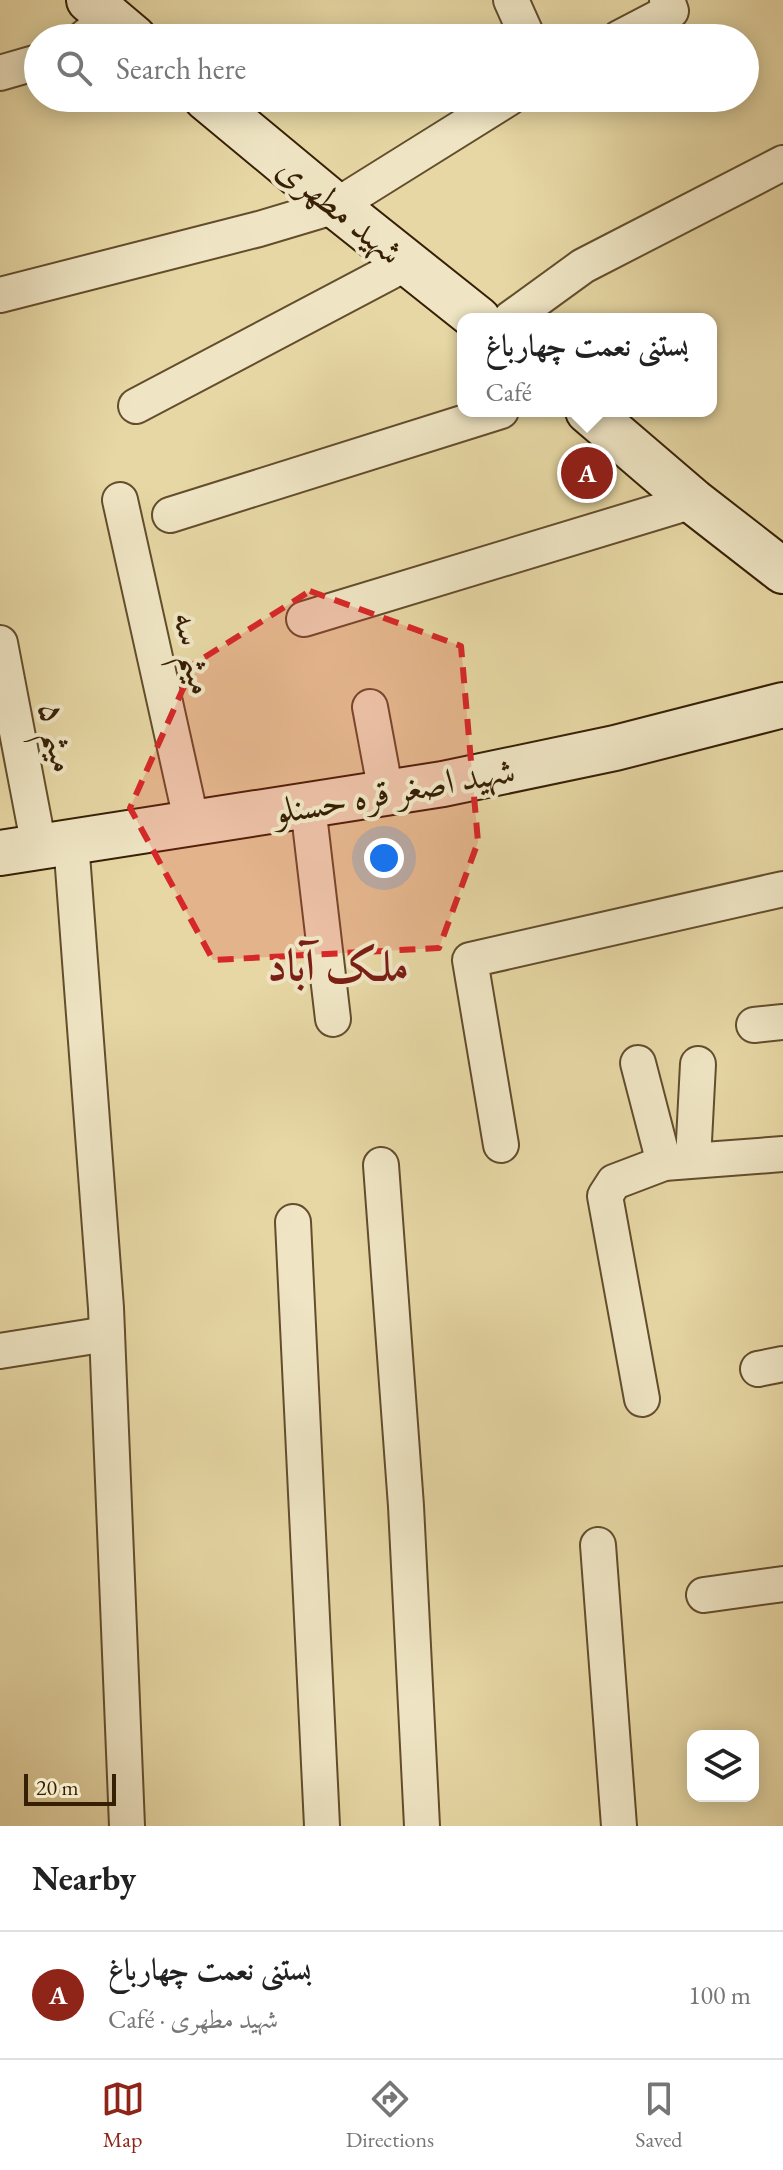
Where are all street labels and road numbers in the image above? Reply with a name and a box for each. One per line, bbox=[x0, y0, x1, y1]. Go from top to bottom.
street label: شهید مطهری bbox=[268, 144, 414, 275]
street label: میثم سه bbox=[151, 607, 226, 702]
street label: میثم ۵ bbox=[17, 698, 88, 779]
street label: شهید اصغر قره حسنلو bbox=[266, 746, 519, 836]

